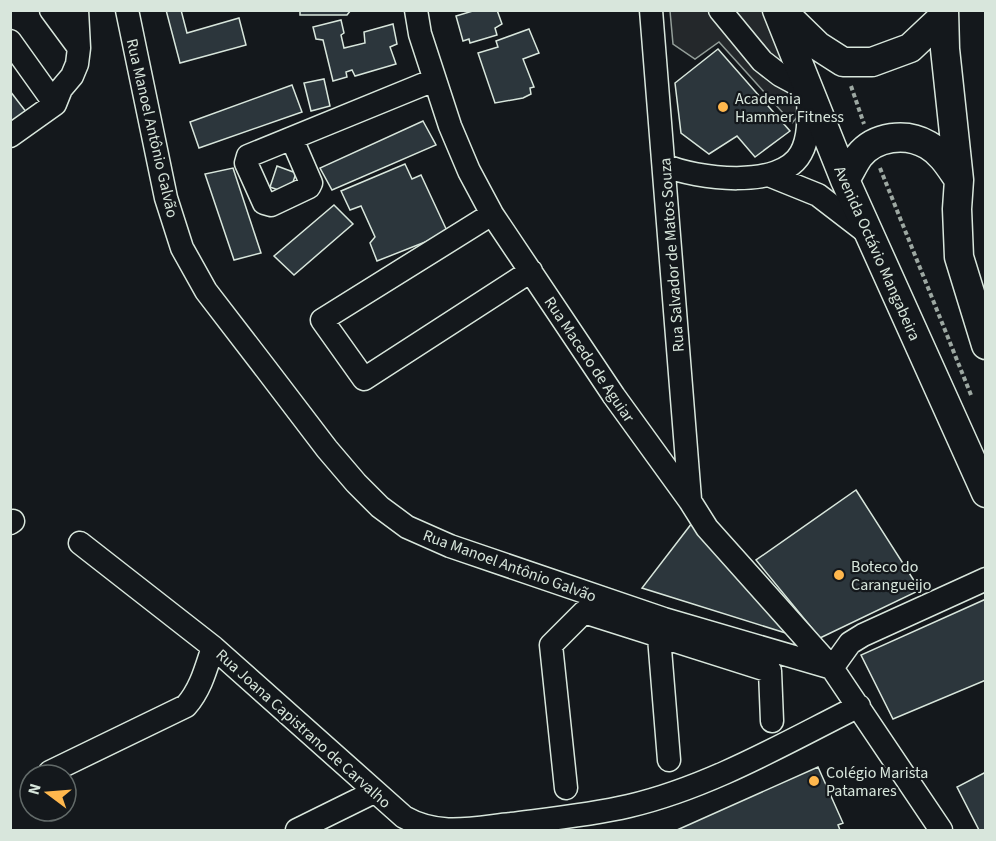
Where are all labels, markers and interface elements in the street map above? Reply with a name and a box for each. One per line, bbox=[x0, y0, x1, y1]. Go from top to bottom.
street label: Rua Manoel Antônio Galvão bbox=[121, 37, 183, 220]
place label: Academia Hammer Fitness bbox=[735, 88, 844, 128]
marker: Academia Hammer Fitness bbox=[716, 100, 730, 114]
street label: Rua Salvador de Matos Souza bbox=[654, 157, 690, 353]
street label: Avenida Octávio Mangabeira bbox=[829, 163, 926, 344]
street label: Rua Macedo de Aguiar bbox=[539, 292, 640, 427]
street label: Rua Manoel Antônio Galvão bbox=[420, 524, 599, 608]
place label: Boteco do Carangueijo bbox=[851, 556, 931, 596]
marker: Boteco do Carangueijo bbox=[832, 568, 846, 582]
street label: Rua Joana Capistrano de Carvalho bbox=[211, 644, 396, 813]
place label: Colégio Marista Patamares bbox=[826, 762, 928, 802]
north arrow bbox=[18, 763, 78, 823]
marker: Colégio Marista Patamares bbox=[807, 774, 821, 788]
text: N bbox=[23, 781, 47, 797]

